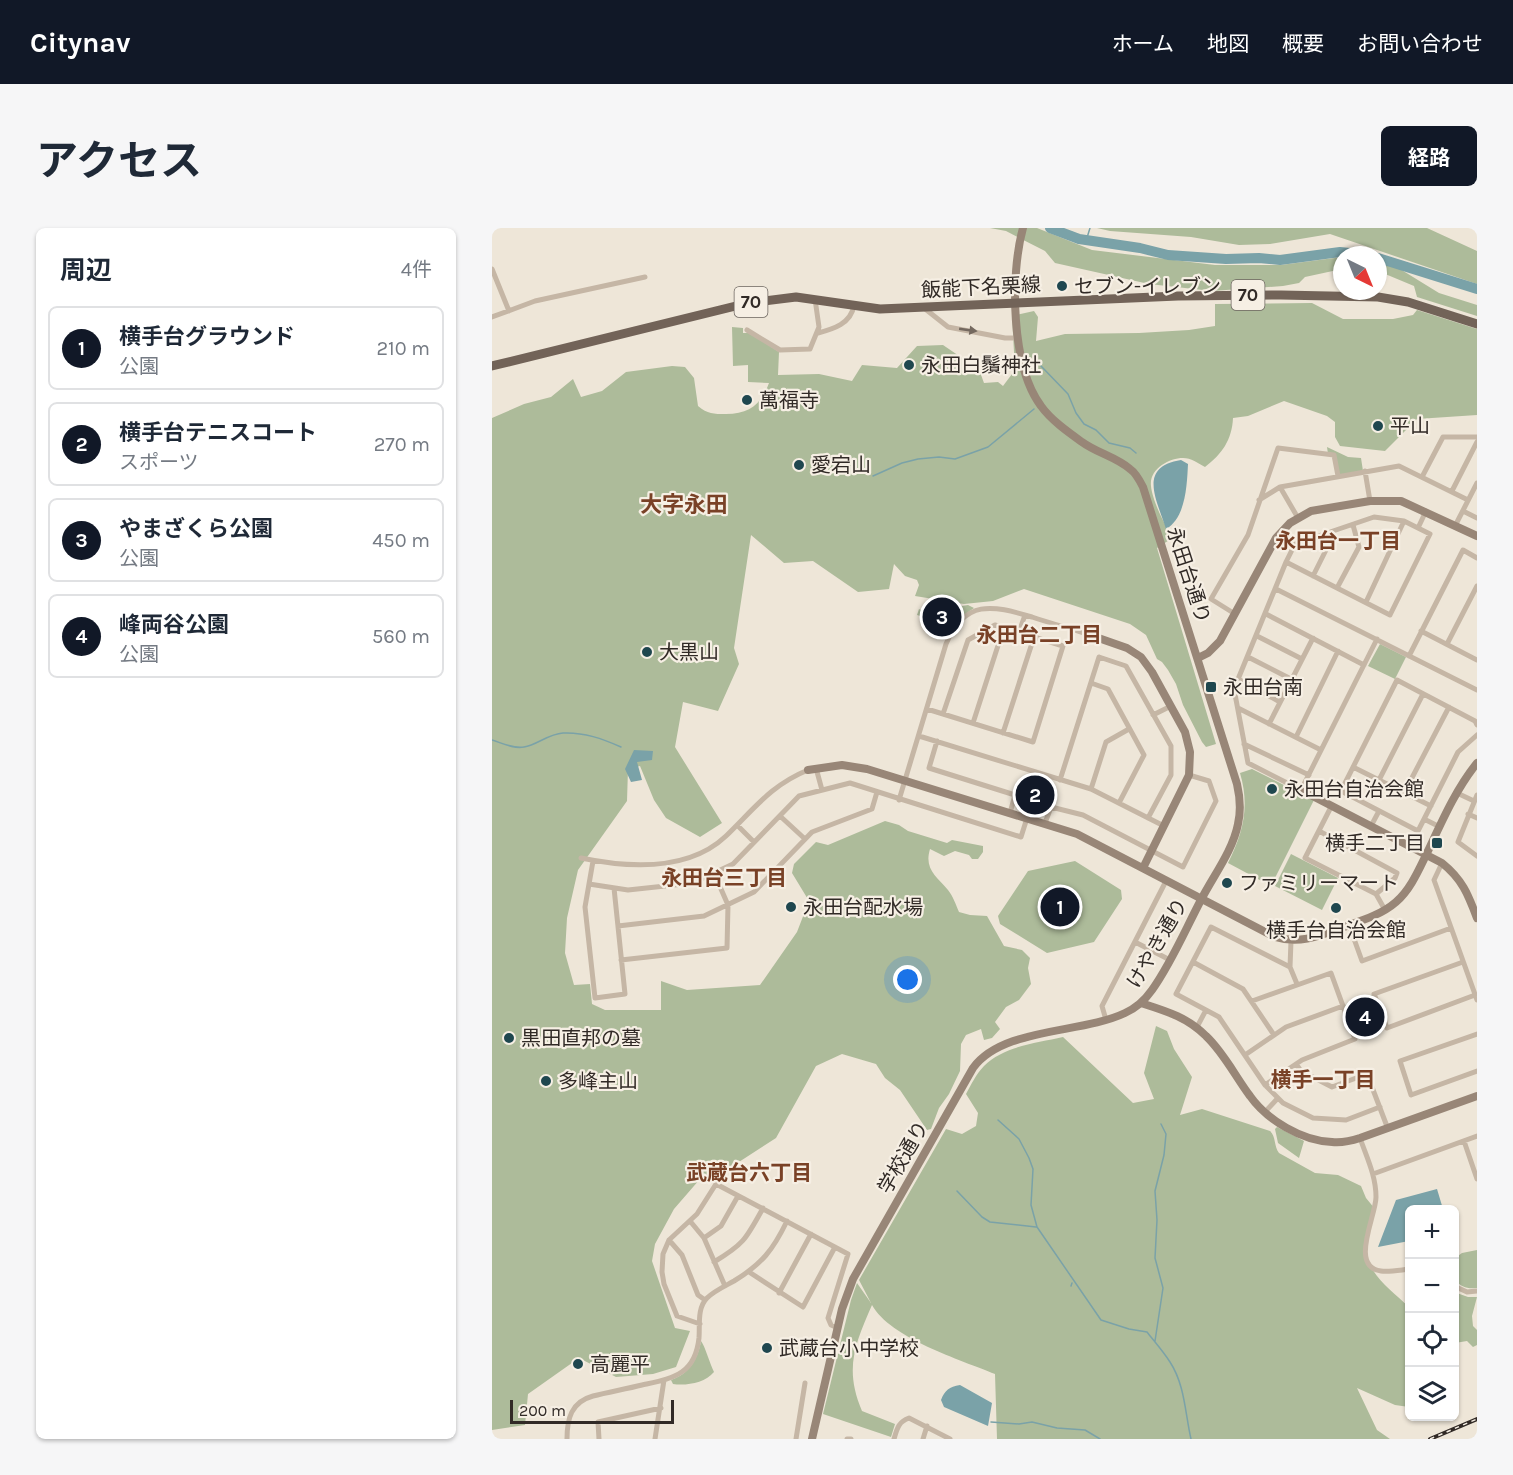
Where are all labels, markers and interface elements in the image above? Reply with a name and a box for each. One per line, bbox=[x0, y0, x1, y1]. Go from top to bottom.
text: Citynav bbox=[30, 26, 130, 59]
text: ホーム bbox=[1112, 32, 1174, 56]
text: 地図 bbox=[1207, 32, 1249, 56]
text: 概要 bbox=[1282, 32, 1324, 56]
text: お問い合わせ bbox=[1357, 32, 1483, 56]
button: 経路 bbox=[1381, 126, 1477, 186]
text: アクセス bbox=[36, 136, 202, 186]
north arrow bbox=[1333, 246, 1387, 300]
text: 周辺 bbox=[60, 255, 112, 286]
text: 4件 bbox=[401, 258, 432, 281]
street label: 飯能下名栗線 bbox=[921, 273, 1042, 302]
place label: セブン-イレブン bbox=[1074, 275, 1221, 298]
marker: セブン-イレブン bbox=[1055, 279, 1069, 293]
road number: 70 bbox=[1232, 280, 1264, 310]
road number: 70 bbox=[734, 287, 768, 317]
text: 横手台グラウンド bbox=[119, 324, 295, 350]
one-way arrow bbox=[958, 326, 977, 335]
text: 1 bbox=[78, 337, 85, 360]
text: 210 m bbox=[376, 337, 430, 360]
place label: 永田白鬚神社 bbox=[921, 354, 1041, 377]
text: 公園 bbox=[119, 355, 159, 378]
marker: 永田白鬚神社 bbox=[902, 358, 916, 372]
place label: 萬福寺 bbox=[759, 389, 819, 412]
marker: 萬福寺 bbox=[740, 393, 754, 407]
place label: 平山 bbox=[1390, 415, 1430, 438]
marker: 平山 bbox=[1371, 419, 1385, 433]
text: 横手台テニスコート bbox=[119, 420, 317, 446]
text: 2 bbox=[75, 433, 88, 456]
text: 270 m bbox=[374, 433, 430, 456]
text: スポーツ bbox=[119, 451, 199, 474]
place label: 愛宕山 bbox=[811, 454, 871, 477]
marker: 愛宕山 bbox=[792, 458, 806, 472]
district label: 大字永田 bbox=[640, 492, 728, 518]
text: やまざくら公園 bbox=[119, 516, 273, 542]
street label: 永田台通り bbox=[1162, 524, 1215, 626]
text: 3 bbox=[75, 529, 88, 552]
text: 450 m bbox=[372, 529, 430, 552]
district label: 永田台一丁目 bbox=[1275, 529, 1401, 553]
text: 公園 bbox=[119, 547, 159, 570]
pin: 3 bbox=[922, 594, 962, 640]
text: 峰両谷公園 bbox=[119, 612, 229, 638]
district label: 永田台二丁目 bbox=[976, 623, 1102, 647]
text: 4 bbox=[76, 625, 87, 648]
text: 560 m bbox=[372, 625, 430, 648]
place label: 大黒山 bbox=[659, 641, 719, 664]
text: 公園 bbox=[119, 643, 159, 666]
marker: 大黒山 bbox=[640, 645, 654, 659]
place label: 永田台南 bbox=[1223, 676, 1303, 699]
marker: 永田台南 bbox=[1204, 680, 1218, 694]
pin: 2 bbox=[1016, 772, 1054, 818]
place label: 永田台自治会館 bbox=[1284, 778, 1424, 801]
marker: 永田台自治会館 bbox=[1265, 782, 1279, 796]
place label: 横手二丁目 bbox=[1325, 832, 1425, 855]
marker: 横手二丁目 bbox=[1430, 836, 1444, 850]
district label: 永田台三丁目 bbox=[661, 866, 787, 890]
place label: ファミリーマート bbox=[1239, 872, 1399, 895]
marker: ファミリーマート bbox=[1220, 876, 1234, 890]
pin: 1 bbox=[1040, 884, 1080, 930]
street label: けやき通り bbox=[1122, 894, 1192, 992]
place label: 永田台配水場 bbox=[803, 896, 923, 919]
marker: 永田台配水場 bbox=[784, 900, 798, 914]
marker: 横手台自治会館 bbox=[1329, 901, 1343, 915]
place label: 横手台自治会館 bbox=[1266, 919, 1406, 942]
your location bbox=[893, 965, 922, 994]
pin: 4 bbox=[1346, 994, 1384, 1040]
place label: 黒田直邦の墓 bbox=[521, 1027, 641, 1050]
marker: 黒田直邦の墓 bbox=[502, 1031, 516, 1045]
district label: 横手一丁目 bbox=[1271, 1068, 1376, 1092]
place label: 多峰主山 bbox=[558, 1070, 638, 1093]
marker: 多峰主山 bbox=[539, 1074, 553, 1088]
street label: 学校通り bbox=[873, 1117, 933, 1198]
district label: 武蔵台六丁目 bbox=[686, 1161, 812, 1185]
map controls bbox=[1405, 1205, 1459, 1421]
button: + bbox=[1405, 1205, 1459, 1259]
button: − bbox=[1405, 1259, 1459, 1313]
button: locate bbox=[1405, 1313, 1459, 1367]
place label: 武蔵台小中学校 bbox=[779, 1337, 919, 1360]
marker: 武蔵台小中学校 bbox=[760, 1341, 774, 1355]
place label: 高麗平 bbox=[590, 1353, 650, 1376]
marker: 高麗平 bbox=[571, 1357, 585, 1371]
button: layers bbox=[1405, 1367, 1459, 1421]
scale bar bbox=[510, 1397, 674, 1424]
text: 200 m bbox=[519, 1401, 566, 1420]

